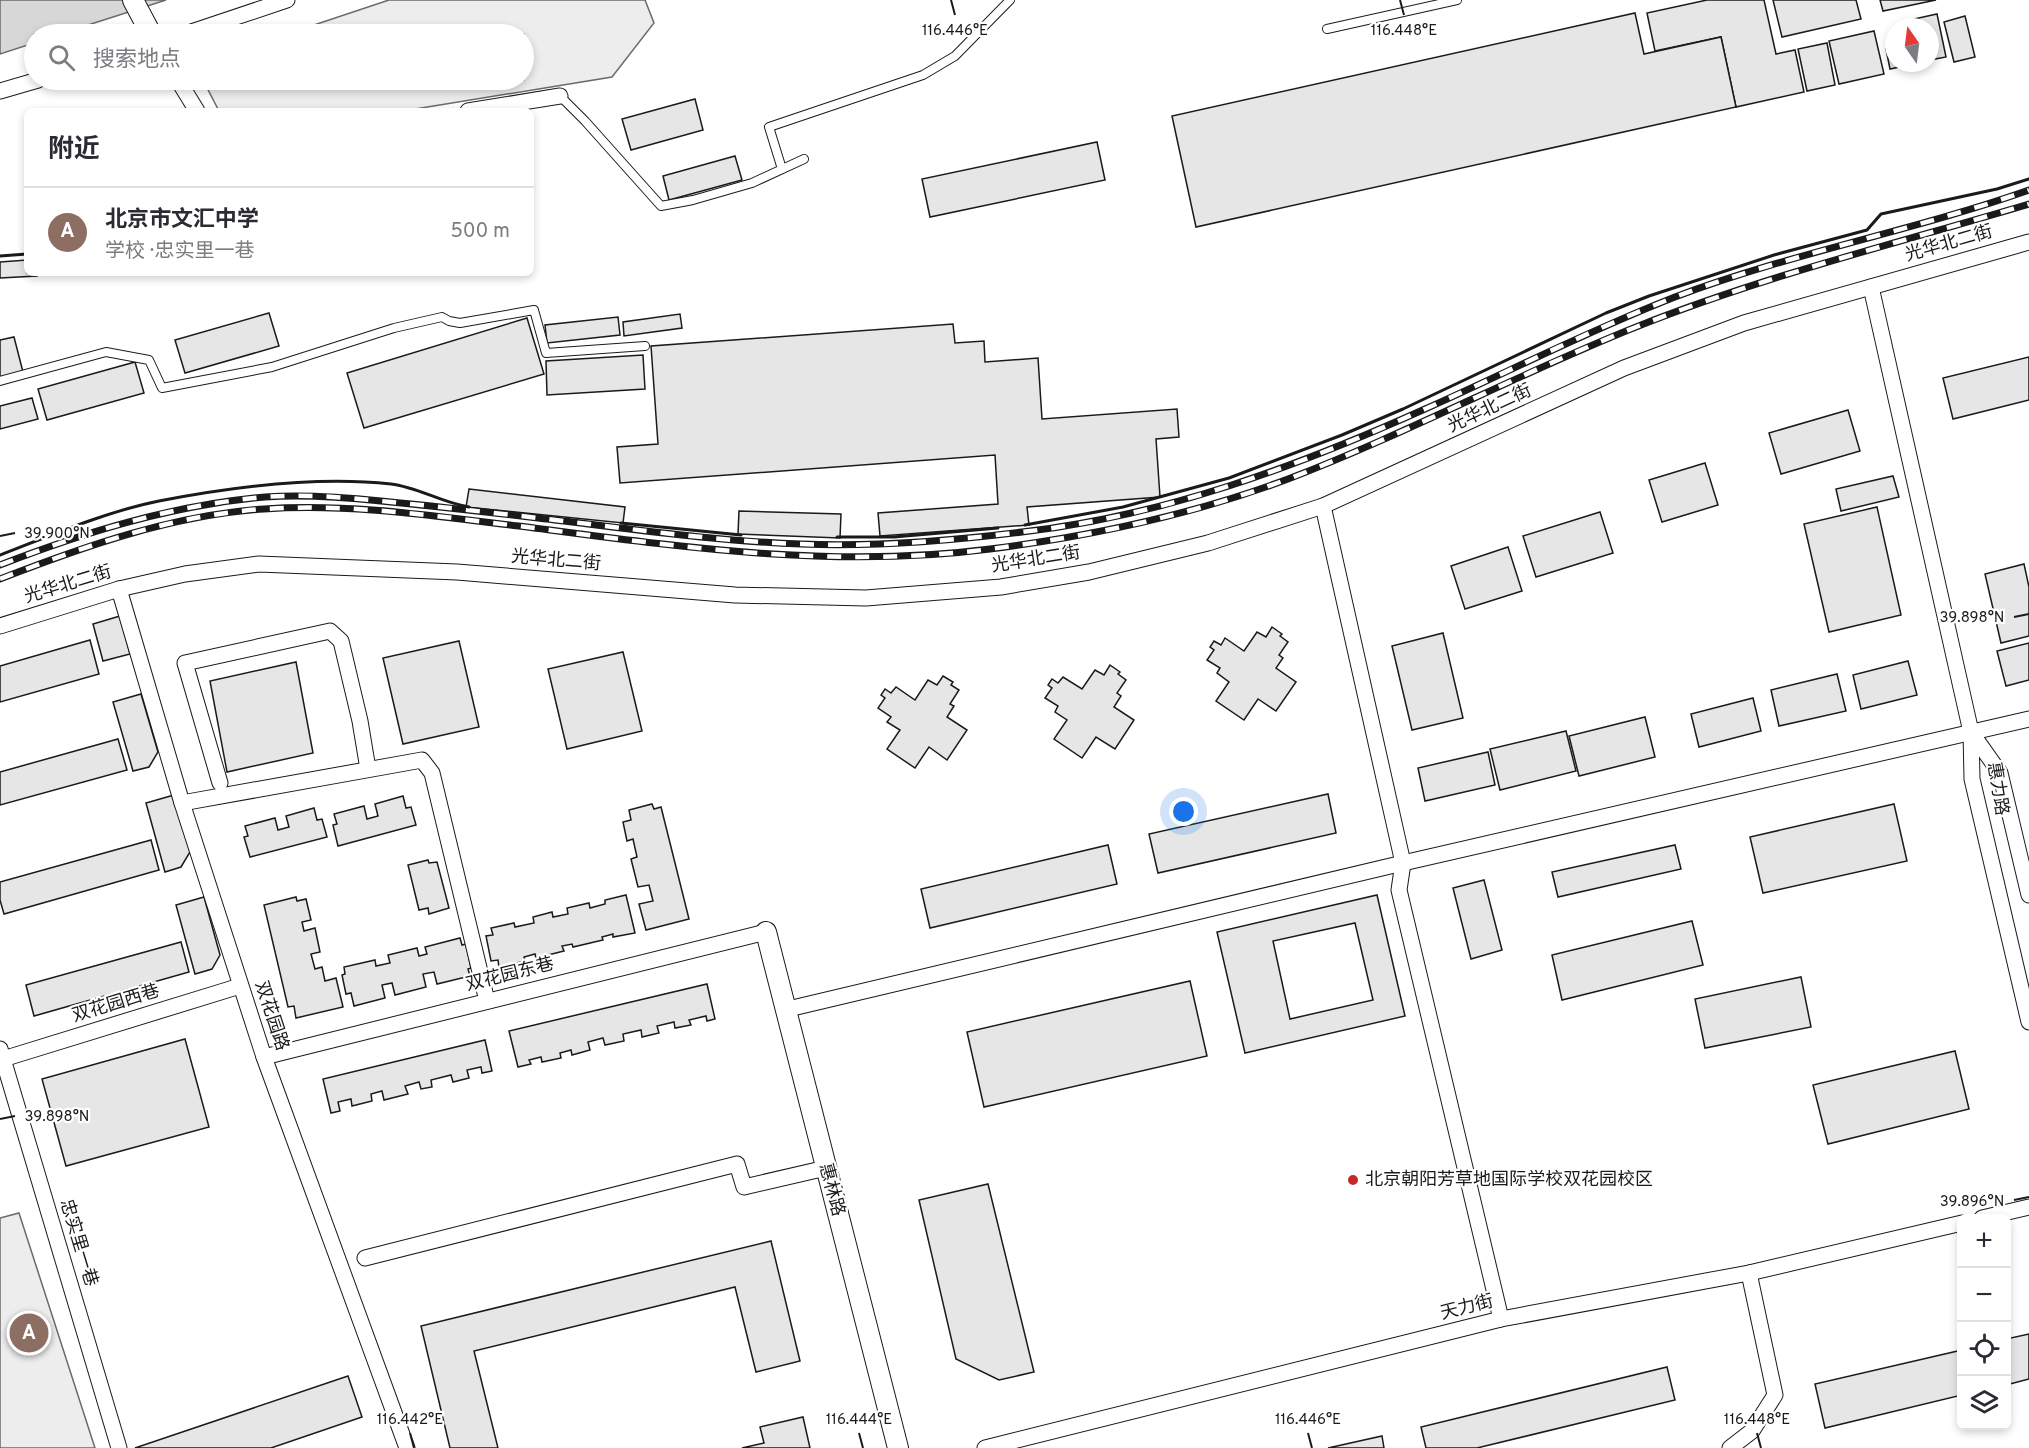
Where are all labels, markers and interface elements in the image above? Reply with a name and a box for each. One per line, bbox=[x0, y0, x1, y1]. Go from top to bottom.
north arrow bbox=[1885, 18, 1939, 72]
text: 116.446°E bbox=[922, 22, 988, 41]
text: 116.448°E bbox=[1371, 22, 1437, 41]
search box bbox=[24, 24, 534, 90]
icon: search bbox=[45, 41, 78, 74]
text: 搜索地点 bbox=[93, 47, 181, 74]
text: 附近 bbox=[48, 134, 100, 167]
text: 北京市文汇中学 bbox=[105, 207, 259, 234]
text: A bbox=[60, 219, 75, 245]
text: 500 m bbox=[450, 219, 510, 245]
street label: 光华北二街 bbox=[1903, 221, 1995, 267]
text: 学校 · 忠实里一巷 bbox=[105, 239, 254, 265]
street label: 光华北二街 bbox=[1444, 380, 1536, 438]
text: 39.900°N bbox=[24, 525, 90, 544]
street label: 光华北二街 bbox=[990, 542, 1082, 578]
street label: 光华北二街 bbox=[510, 546, 602, 576]
street label: 光华北二街 bbox=[22, 561, 114, 609]
text: 39.898°N bbox=[1940, 609, 2004, 628]
street label: 惠力路 bbox=[1981, 761, 2013, 817]
your location bbox=[1169, 797, 1198, 826]
street label: 双花园东巷 bbox=[464, 953, 556, 997]
street label: 双花园路 bbox=[249, 978, 293, 1054]
street label: 双花园西巷 bbox=[70, 980, 162, 1028]
text: 39.898°N bbox=[25, 1108, 89, 1127]
street label: 惠林路 bbox=[813, 1161, 849, 1219]
place label: 北京朝阳芳草地国际学校双花园校区 bbox=[1365, 1169, 1653, 1192]
marker: 北京朝阳芳草地国际学校双花园校区 bbox=[1346, 1173, 1360, 1187]
text: 39.896°N bbox=[1940, 1193, 2004, 1212]
street label: 忠实里一巷 bbox=[54, 1197, 102, 1289]
map controls bbox=[1957, 1214, 2011, 1430]
button: + bbox=[1957, 1214, 2011, 1268]
button: − bbox=[1957, 1268, 2011, 1322]
street label: 天力街 bbox=[1438, 1290, 1496, 1326]
pin: A bbox=[9, 1310, 48, 1356]
button: locate bbox=[1957, 1322, 2011, 1376]
button: layers bbox=[1957, 1376, 2011, 1430]
text: 116.442°E bbox=[377, 1411, 443, 1430]
text: 116.444°E bbox=[826, 1411, 892, 1430]
text: 116.446°E bbox=[1275, 1411, 1341, 1430]
text: 116.448°E bbox=[1724, 1411, 1790, 1430]

